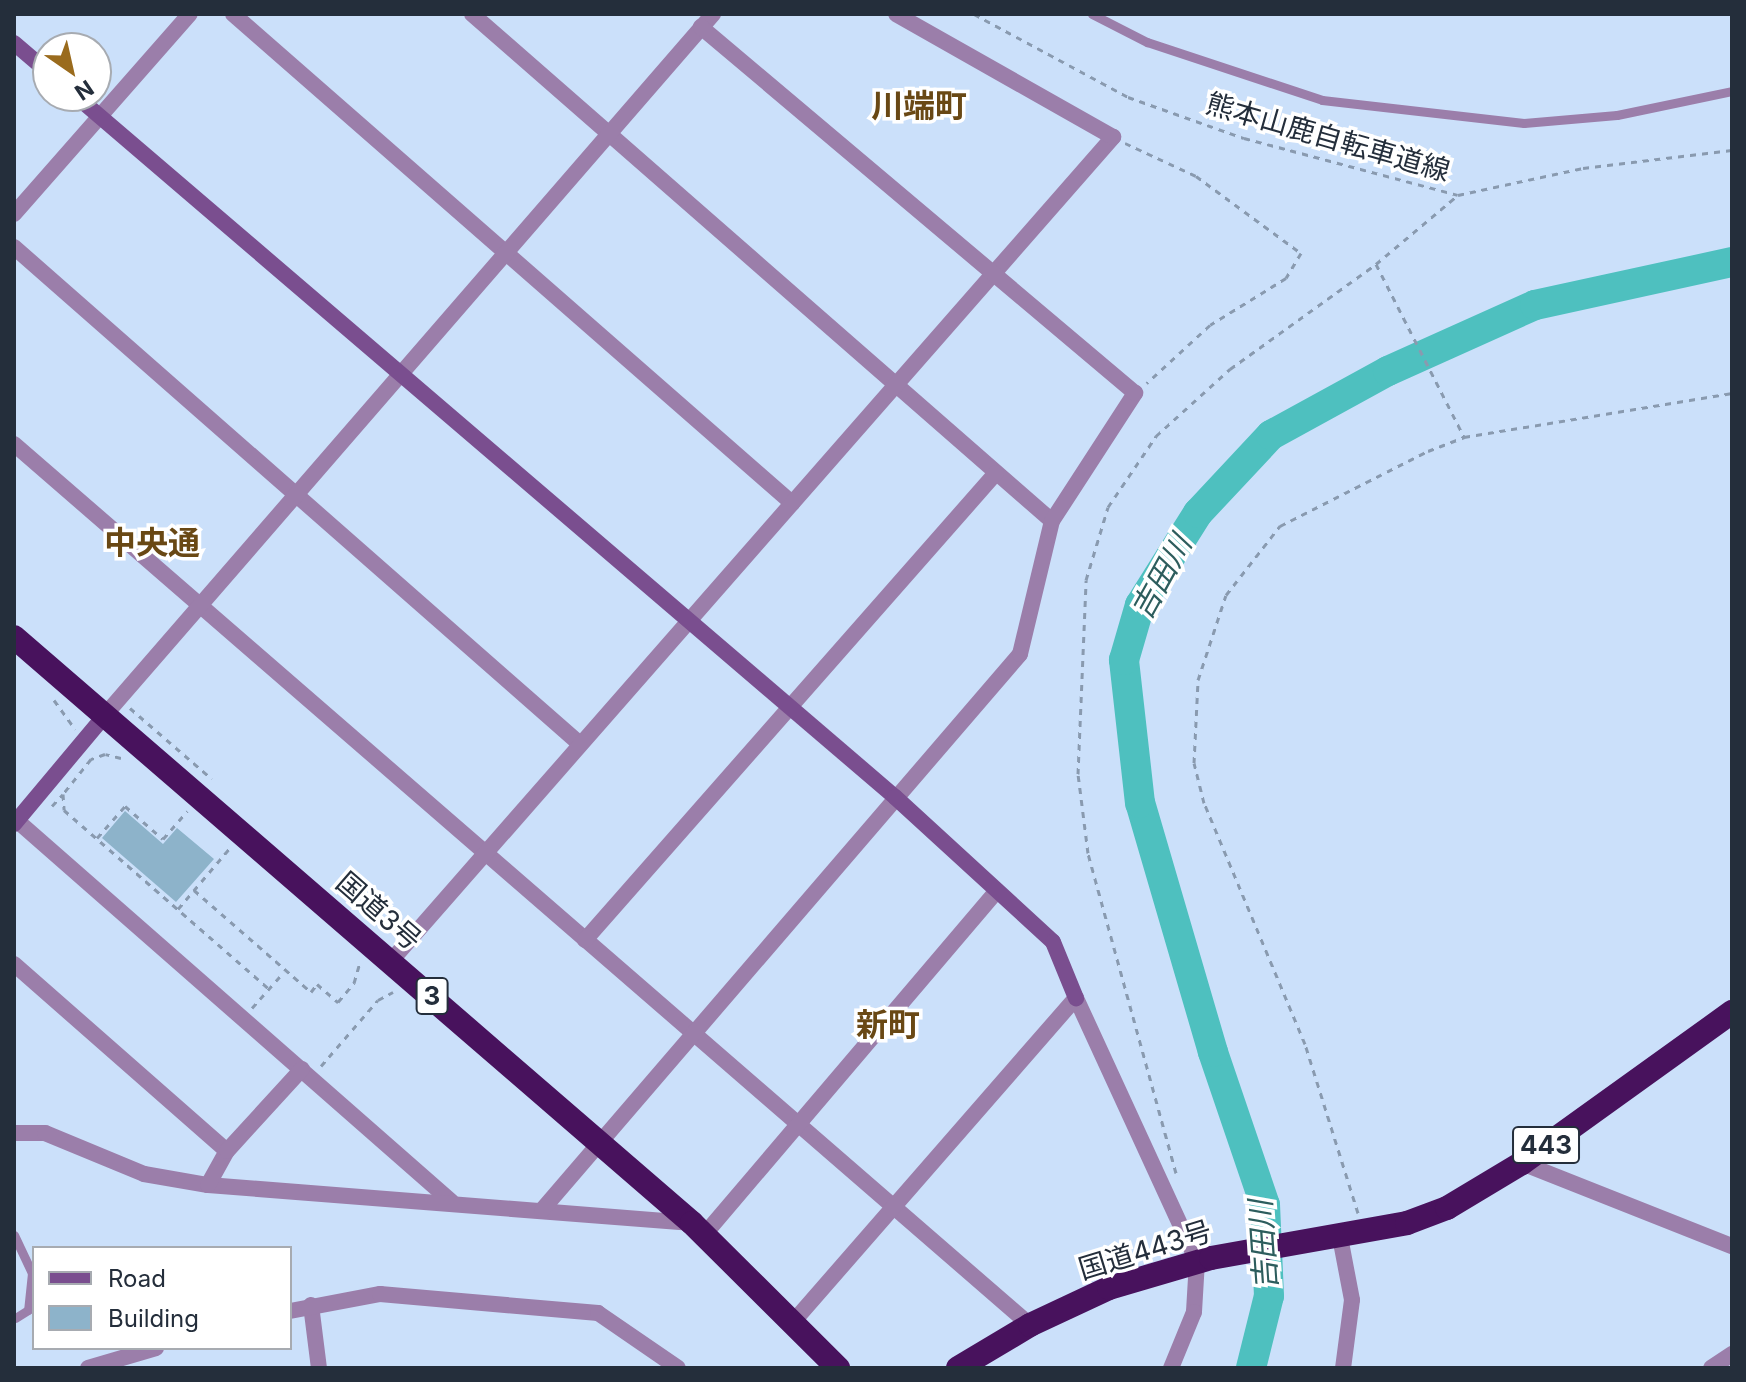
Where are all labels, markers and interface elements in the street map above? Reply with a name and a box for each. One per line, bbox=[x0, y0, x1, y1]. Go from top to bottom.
north arrow bbox=[32, 32, 112, 112]
text: N bbox=[70, 75, 99, 106]
street label: 熊本山鹿自転車道線 bbox=[1202, 86, 1454, 188]
district label: 川端町 bbox=[871, 87, 967, 125]
district label: 中央通 bbox=[104, 524, 200, 562]
water label: 吉田川 bbox=[1123, 529, 1199, 625]
street label: 国道3号 bbox=[330, 865, 428, 957]
road number: 3 bbox=[414, 974, 450, 1018]
district label: 新町 bbox=[856, 1006, 920, 1044]
road number: 443 bbox=[1512, 1123, 1580, 1167]
water label: 吉田川 bbox=[1242, 1199, 1284, 1291]
street label: 国道443号 bbox=[1074, 1214, 1216, 1286]
legend bbox=[32, 1246, 292, 1350]
text: Road bbox=[108, 1264, 166, 1293]
text: Building bbox=[108, 1304, 199, 1333]

